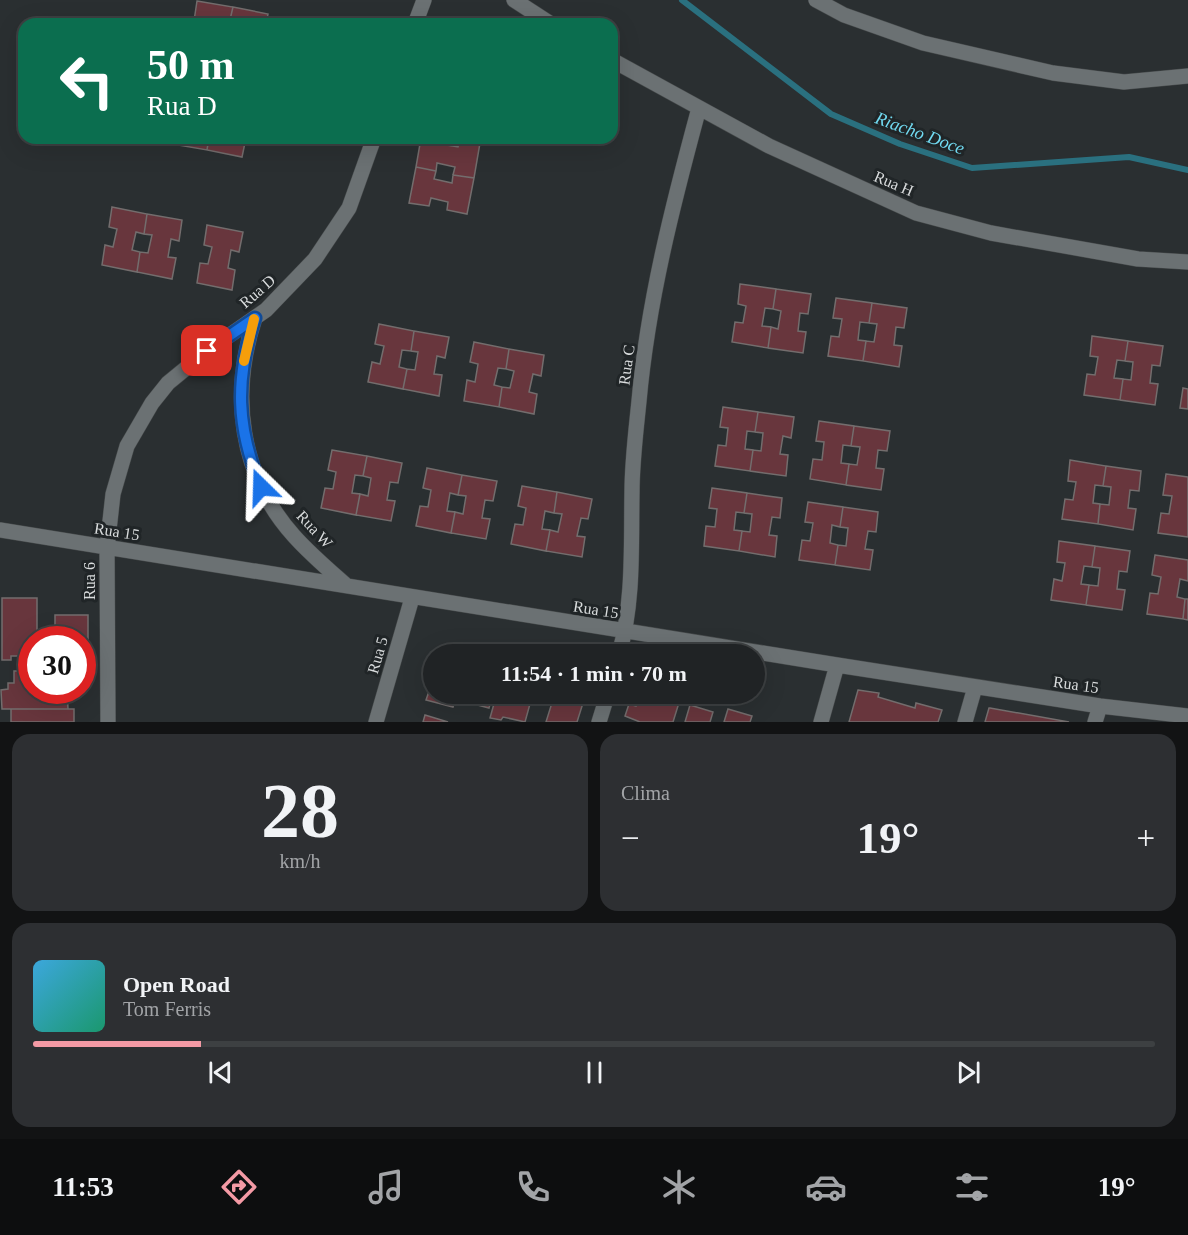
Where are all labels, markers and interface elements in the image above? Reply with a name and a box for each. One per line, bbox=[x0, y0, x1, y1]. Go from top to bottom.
icon: left bbox=[48, 42, 126, 120]
text: 50 m bbox=[147, 42, 235, 88]
text: Rua D bbox=[147, 91, 217, 121]
water label: Riacho Doce bbox=[872, 107, 967, 158]
street label: Rua H bbox=[871, 168, 917, 200]
street label: Rua D bbox=[236, 271, 278, 311]
pin bbox=[181, 325, 232, 376]
icon: arrive bbox=[190, 334, 223, 367]
street label: Rua C bbox=[615, 344, 638, 386]
position arrow bbox=[229, 455, 293, 519]
street label: Rua W bbox=[293, 507, 337, 552]
street label: Rua 15 bbox=[93, 520, 141, 543]
street label: Rua 6 bbox=[81, 562, 98, 600]
street label: Rua 15 bbox=[572, 598, 620, 621]
speed limit sign: 30 bbox=[18, 626, 96, 704]
street label: Rua 5 bbox=[364, 635, 391, 676]
text: 11:54 · 1 min · 70 m bbox=[501, 661, 687, 686]
street label: Rua 15 bbox=[1052, 673, 1100, 696]
text: 28 bbox=[261, 767, 339, 854]
text: Clima bbox=[621, 782, 670, 804]
text: 19° bbox=[857, 813, 920, 863]
text: − bbox=[621, 820, 640, 856]
text: + bbox=[1136, 820, 1155, 856]
text: km/h bbox=[279, 850, 321, 872]
text: Open Road bbox=[123, 972, 230, 997]
text: Tom Ferris bbox=[123, 998, 211, 1020]
icon: previous bbox=[204, 1056, 237, 1089]
icon: pause bbox=[578, 1056, 611, 1089]
icon: next bbox=[952, 1056, 985, 1089]
icon: directions bbox=[218, 1166, 260, 1208]
icon: music bbox=[365, 1166, 407, 1208]
icon: phone bbox=[512, 1166, 554, 1208]
icon: climate bbox=[658, 1166, 700, 1208]
icon: car bbox=[805, 1166, 847, 1208]
icon: filters bbox=[951, 1166, 993, 1208]
text: 11:53 bbox=[52, 1172, 114, 1202]
text: 19° bbox=[1098, 1172, 1136, 1202]

